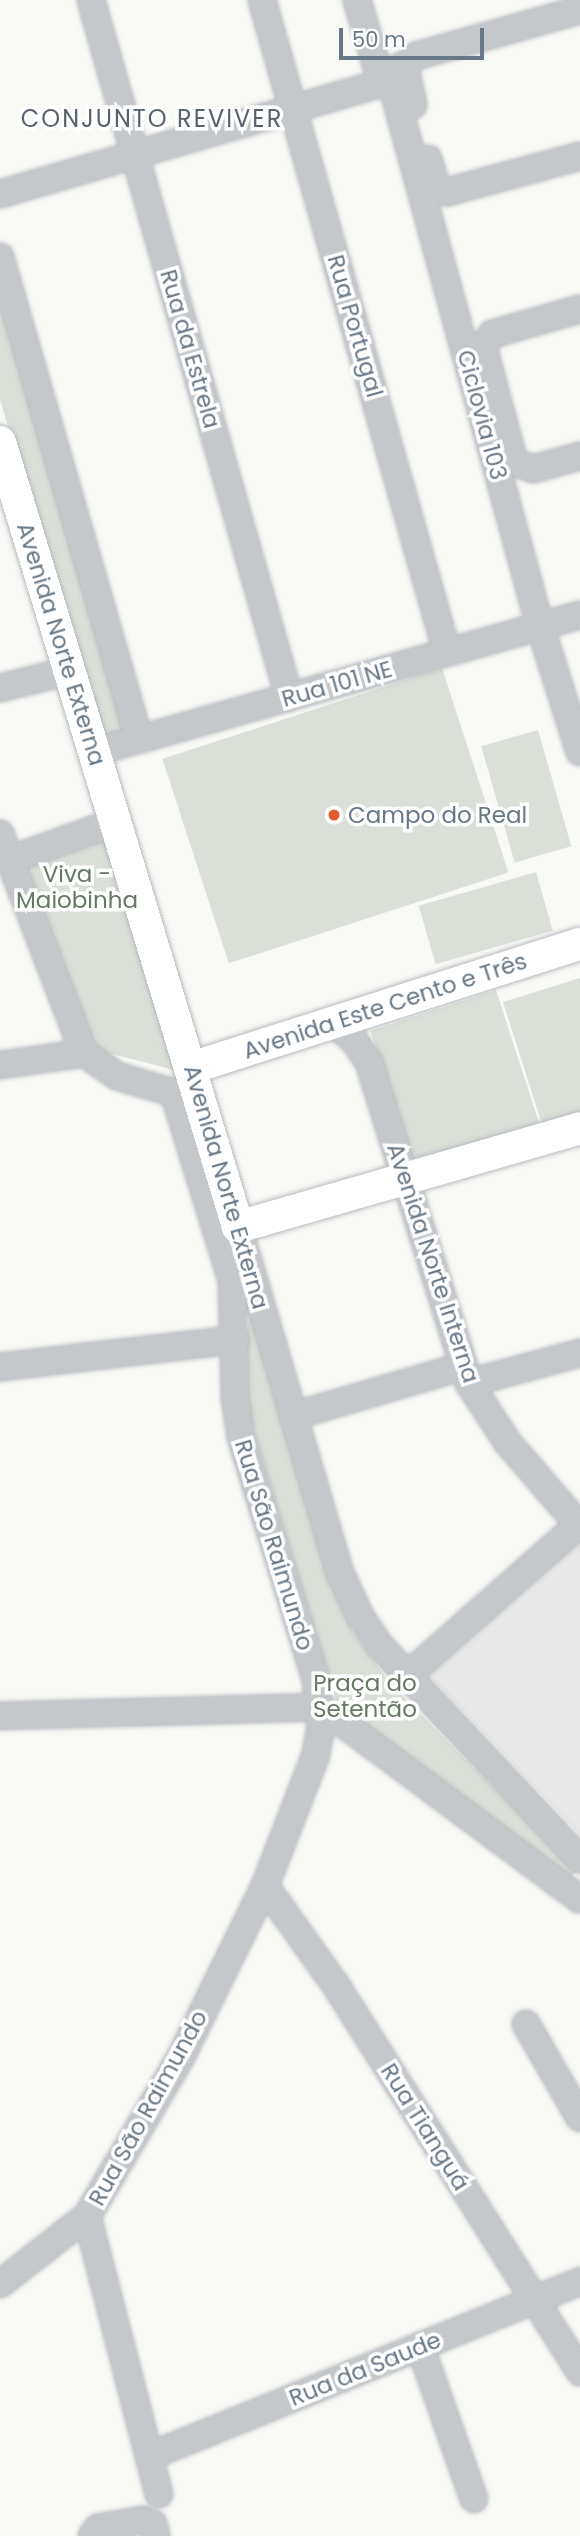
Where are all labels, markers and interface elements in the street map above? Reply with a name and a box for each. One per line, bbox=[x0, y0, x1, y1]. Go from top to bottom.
scale bar bbox=[342, 14, 487, 58]
text: 50 m bbox=[352, 25, 406, 54]
district label: CONJUNTO REVIVER bbox=[23, 105, 281, 133]
street label: Rua Portugal bbox=[321, 252, 389, 400]
street label: Rua da Estrela bbox=[154, 266, 226, 432]
street label: Ciclovia 103 bbox=[451, 347, 513, 483]
street label: Avenida Norte Externa bbox=[11, 519, 111, 769]
street label: Rua 101 NE bbox=[279, 655, 395, 713]
place label: Campo do Real bbox=[348, 801, 527, 829]
marker: Campo do Real bbox=[326, 807, 342, 823]
park label: Viva - Maiobinha bbox=[16, 860, 138, 914]
street label: Avenida Este Cento e Três bbox=[240, 947, 530, 1065]
street label: Avenida Norte Externa bbox=[178, 1062, 274, 1312]
street label: Avenida Norte Interna bbox=[381, 1140, 485, 1386]
street label: Rua São Raimundo bbox=[229, 1436, 319, 1654]
park label: Praça do Setentão bbox=[313, 1669, 417, 1723]
street label: Rua São Raimundo bbox=[83, 2006, 213, 2210]
street label: Rua Tianguá bbox=[375, 2058, 475, 2196]
street label: Rua da Saude bbox=[285, 2326, 445, 2412]

